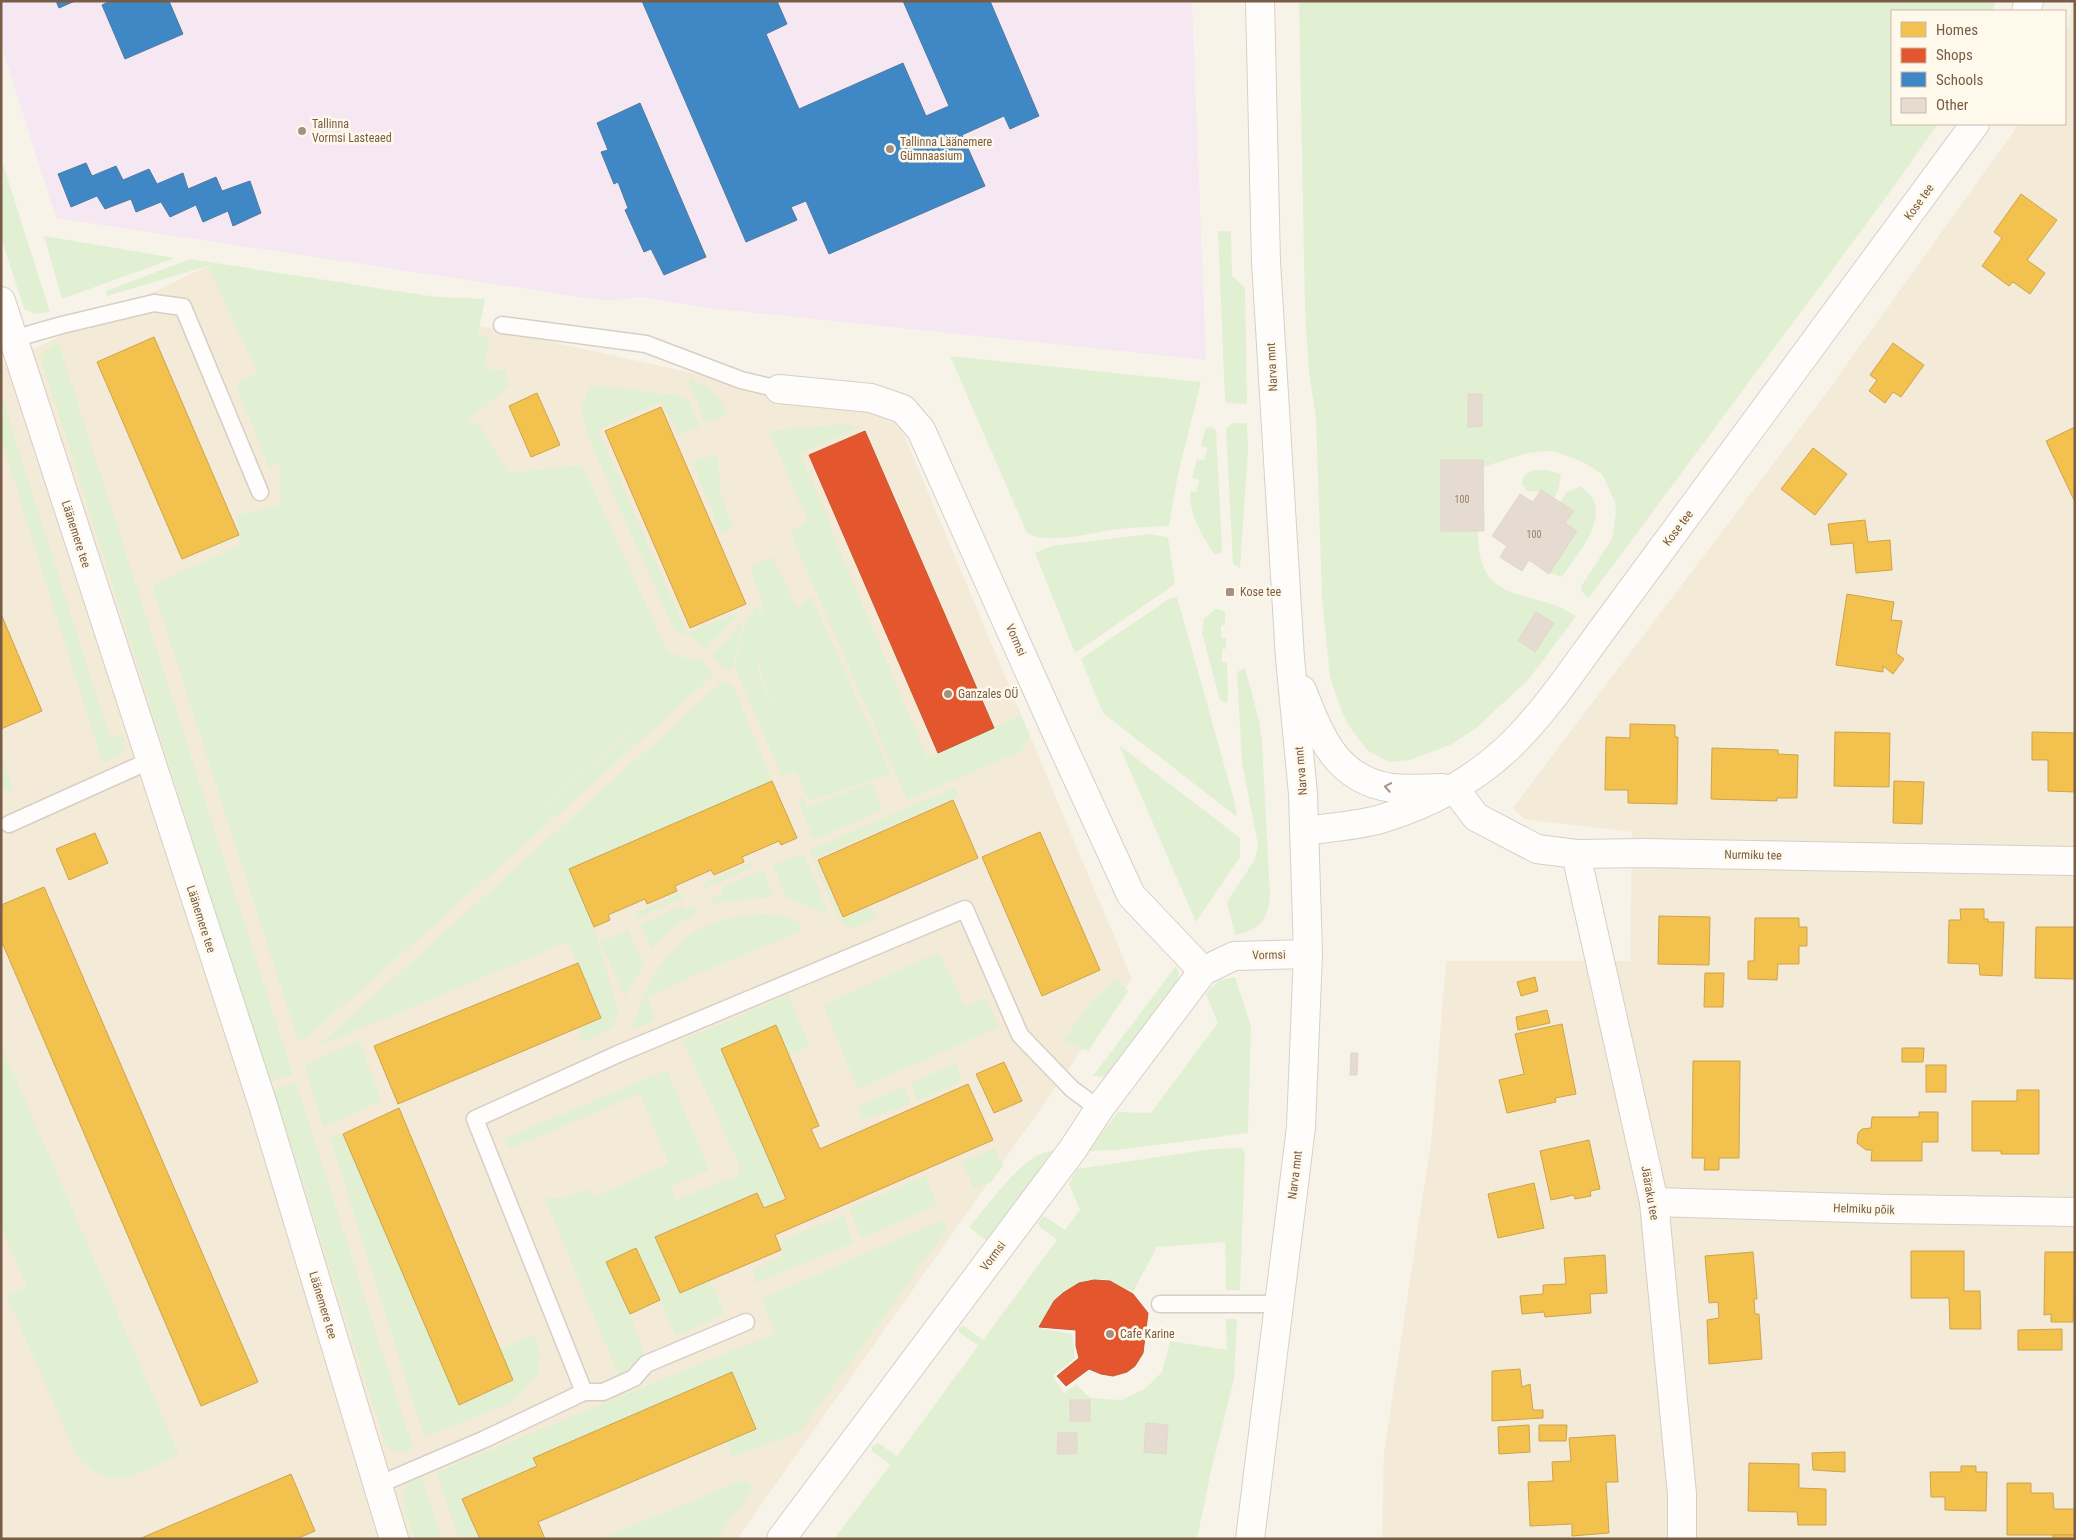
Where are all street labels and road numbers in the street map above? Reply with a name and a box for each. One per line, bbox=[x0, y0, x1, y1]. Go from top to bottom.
street label: Kose tee bbox=[1901, 181, 1937, 223]
street label: Narva mnt bbox=[1264, 342, 1280, 392]
street label: Läänemere tee bbox=[59, 499, 94, 570]
street label: Kose tee bbox=[1660, 507, 1696, 549]
street label: Vormsi bbox=[1003, 622, 1029, 658]
street label: Narva mnt bbox=[1292, 746, 1310, 796]
street label: Nurmiku tee bbox=[1724, 847, 1782, 863]
street label: Läänemere tee bbox=[184, 884, 219, 955]
street label: Vormsi bbox=[1252, 948, 1286, 962]
street label: Narva mnt bbox=[1285, 1149, 1305, 1200]
street label: Jääraku tee bbox=[1638, 1165, 1662, 1222]
street label: Helmiku põik bbox=[1833, 1201, 1896, 1217]
street label: Vormsi bbox=[977, 1238, 1009, 1274]
street label: Läänemere tee bbox=[306, 1269, 340, 1341]

